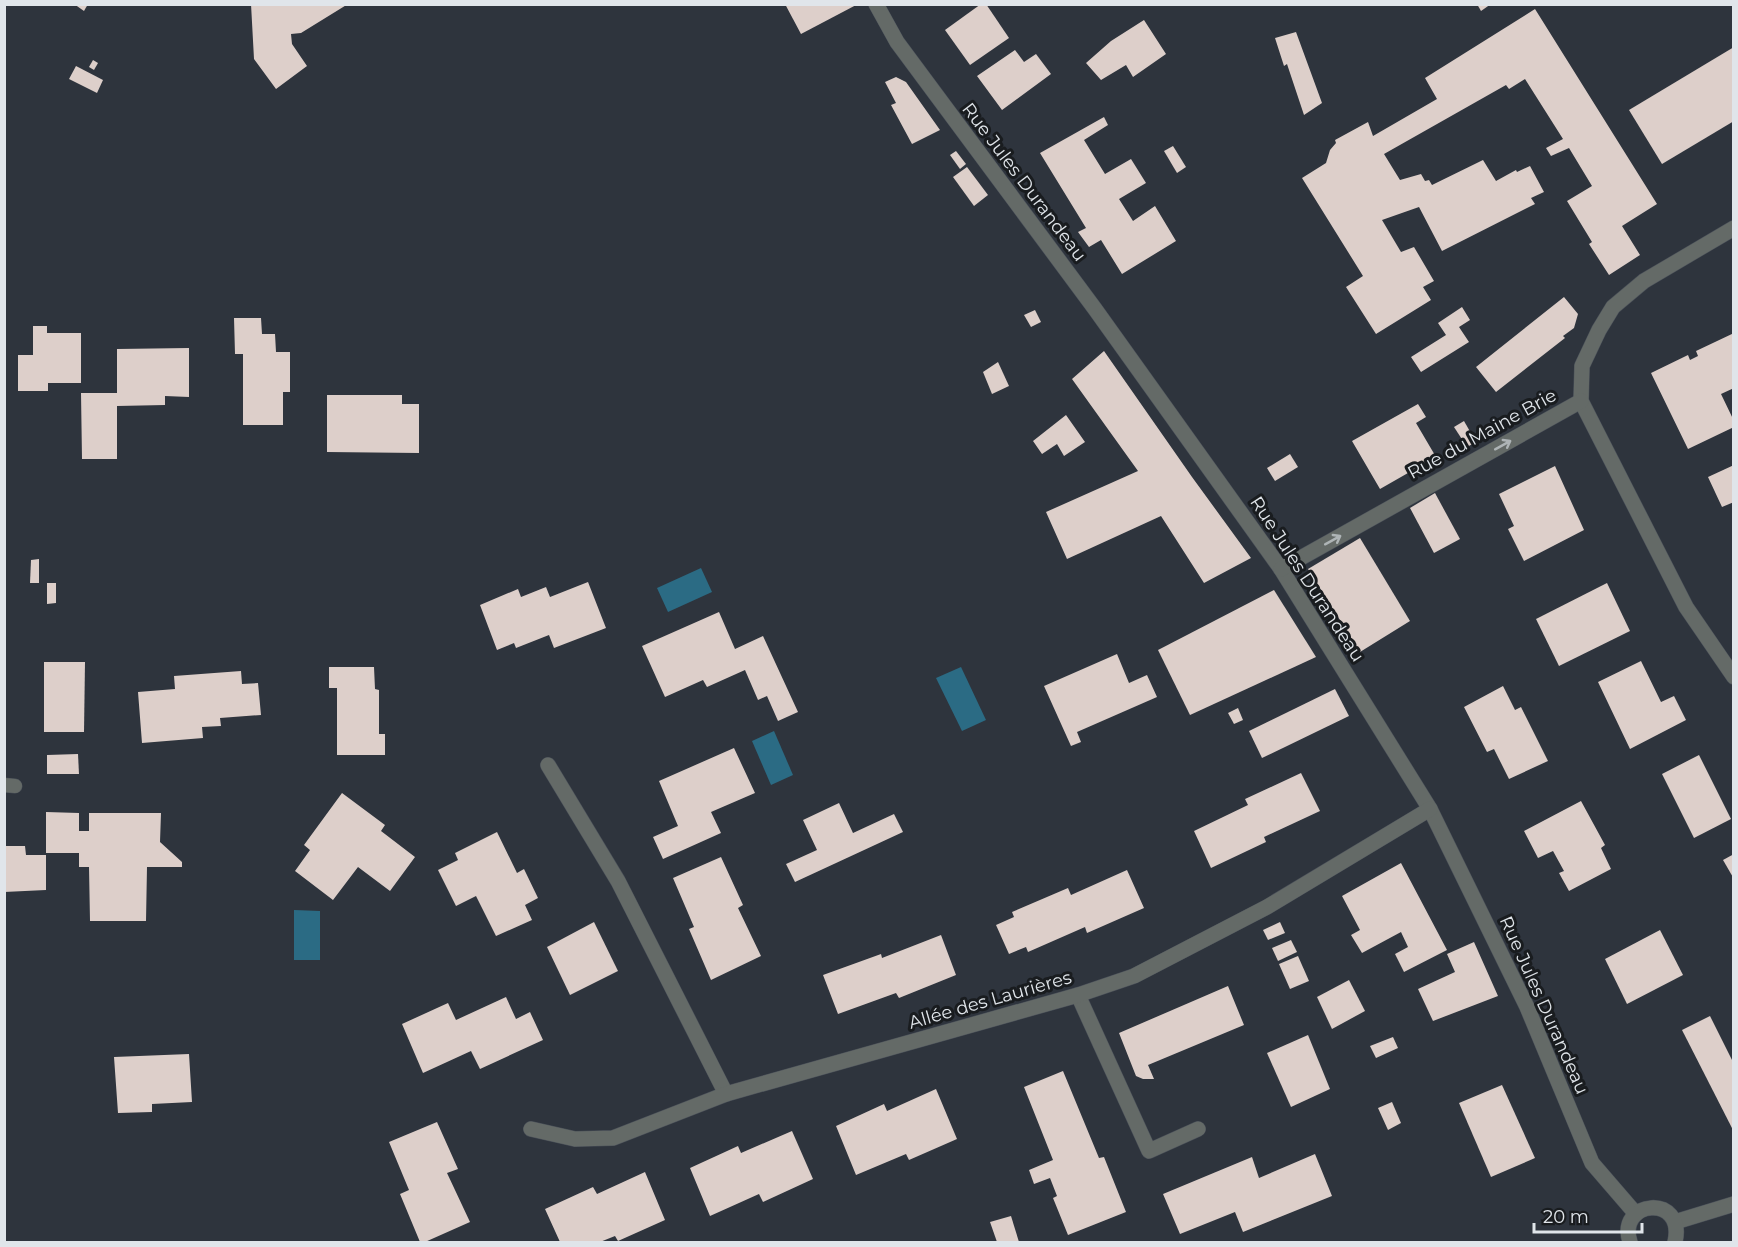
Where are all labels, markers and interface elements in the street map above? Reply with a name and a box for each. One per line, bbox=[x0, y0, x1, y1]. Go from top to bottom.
street label: Rue Jules Durandeau bbox=[957, 98, 1091, 266]
street label: Rue du Maine Brie bbox=[1404, 384, 1560, 484]
one-way arrow bbox=[1494, 439, 1511, 451]
street label: Rue Jules Durandeau bbox=[1245, 492, 1369, 666]
one-way arrow bbox=[1324, 534, 1341, 546]
street label: Rue Jules Durandeau bbox=[1495, 912, 1593, 1098]
street label: Allée des Laurières bbox=[906, 966, 1074, 1034]
scale bar bbox=[1534, 1196, 1642, 1234]
text: 20 m bbox=[1543, 1206, 1589, 1228]

